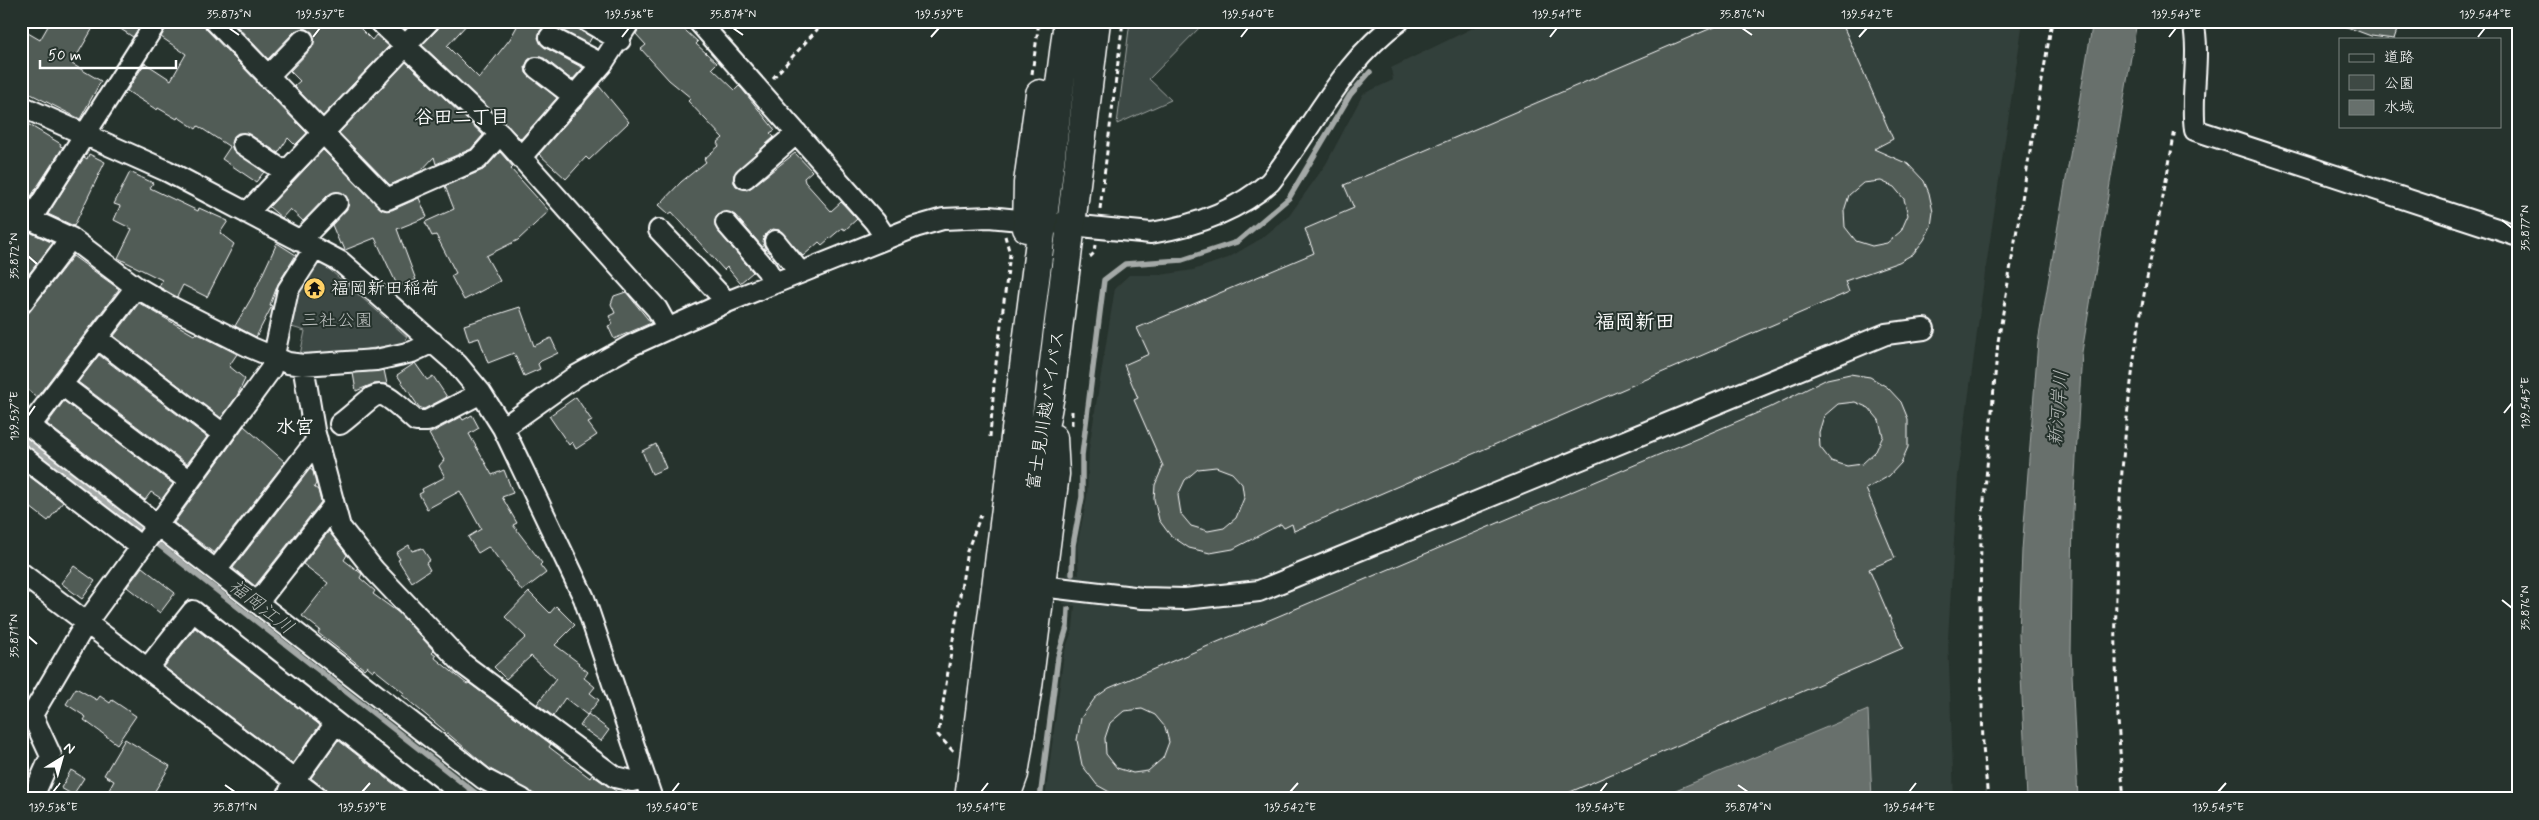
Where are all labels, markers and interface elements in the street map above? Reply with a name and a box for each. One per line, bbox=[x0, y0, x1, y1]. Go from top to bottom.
text: 35.873°N bbox=[207, 7, 251, 23]
text: 139.537°E bbox=[295, 7, 345, 23]
text: 139.538°E bbox=[604, 7, 654, 23]
text: 35.874°N bbox=[710, 7, 756, 23]
text: 139.539°E bbox=[914, 7, 964, 23]
text: 139.540°E bbox=[1222, 7, 1274, 23]
text: 139.541°E bbox=[1532, 7, 1582, 23]
text: 35.876°N bbox=[1719, 7, 1765, 23]
text: 139.542°E bbox=[1841, 7, 1893, 23]
text: 139.543°E bbox=[2151, 7, 2201, 23]
text: 139.544°E bbox=[2459, 7, 2511, 23]
scale bar bbox=[40, 38, 176, 70]
legend bbox=[2339, 38, 2502, 128]
text: 50 m bbox=[48, 46, 82, 66]
text: 道路 bbox=[2384, 48, 2414, 68]
text: 公園 bbox=[2384, 74, 2414, 94]
text: 水域 bbox=[2384, 98, 2414, 118]
district label: 谷田二丁目 bbox=[414, 105, 510, 130]
text: 35.877°N bbox=[2518, 205, 2534, 251]
text: 35.872°N bbox=[7, 233, 23, 279]
temple icon: 福岡新田稲荷 bbox=[303, 276, 327, 300]
place label: 福岡新田稲荷 bbox=[331, 277, 439, 301]
park label: 三社公園 bbox=[301, 309, 373, 333]
district label: 福岡新田 bbox=[1595, 309, 1675, 336]
street label: 富士見川越バイパス bbox=[1021, 328, 1070, 492]
water label: 新河岸川 bbox=[2043, 369, 2074, 447]
text: 139.545°E bbox=[2518, 377, 2534, 429]
text: 139.537°E bbox=[7, 391, 23, 441]
district label: 水宮 bbox=[276, 415, 314, 440]
water label: 福岡江川 bbox=[223, 574, 299, 640]
text: 35.876°N bbox=[2518, 585, 2534, 631]
text: 35.871°N bbox=[7, 614, 23, 658]
north arrow bbox=[38, 732, 88, 782]
text: N bbox=[60, 738, 78, 758]
text: 139.538°E bbox=[28, 800, 78, 816]
text: 35.871°N bbox=[213, 800, 257, 816]
text: 139.539°E bbox=[337, 800, 387, 816]
text: 139.540°E bbox=[646, 800, 698, 816]
text: 139.541°E bbox=[956, 800, 1006, 816]
text: 139.542°E bbox=[1264, 800, 1316, 816]
text: 139.543°E bbox=[1575, 800, 1625, 816]
text: 35.874°N bbox=[1725, 800, 1771, 816]
text: 139.544°E bbox=[1883, 800, 1935, 816]
text: 139.545°E bbox=[2192, 800, 2244, 816]

